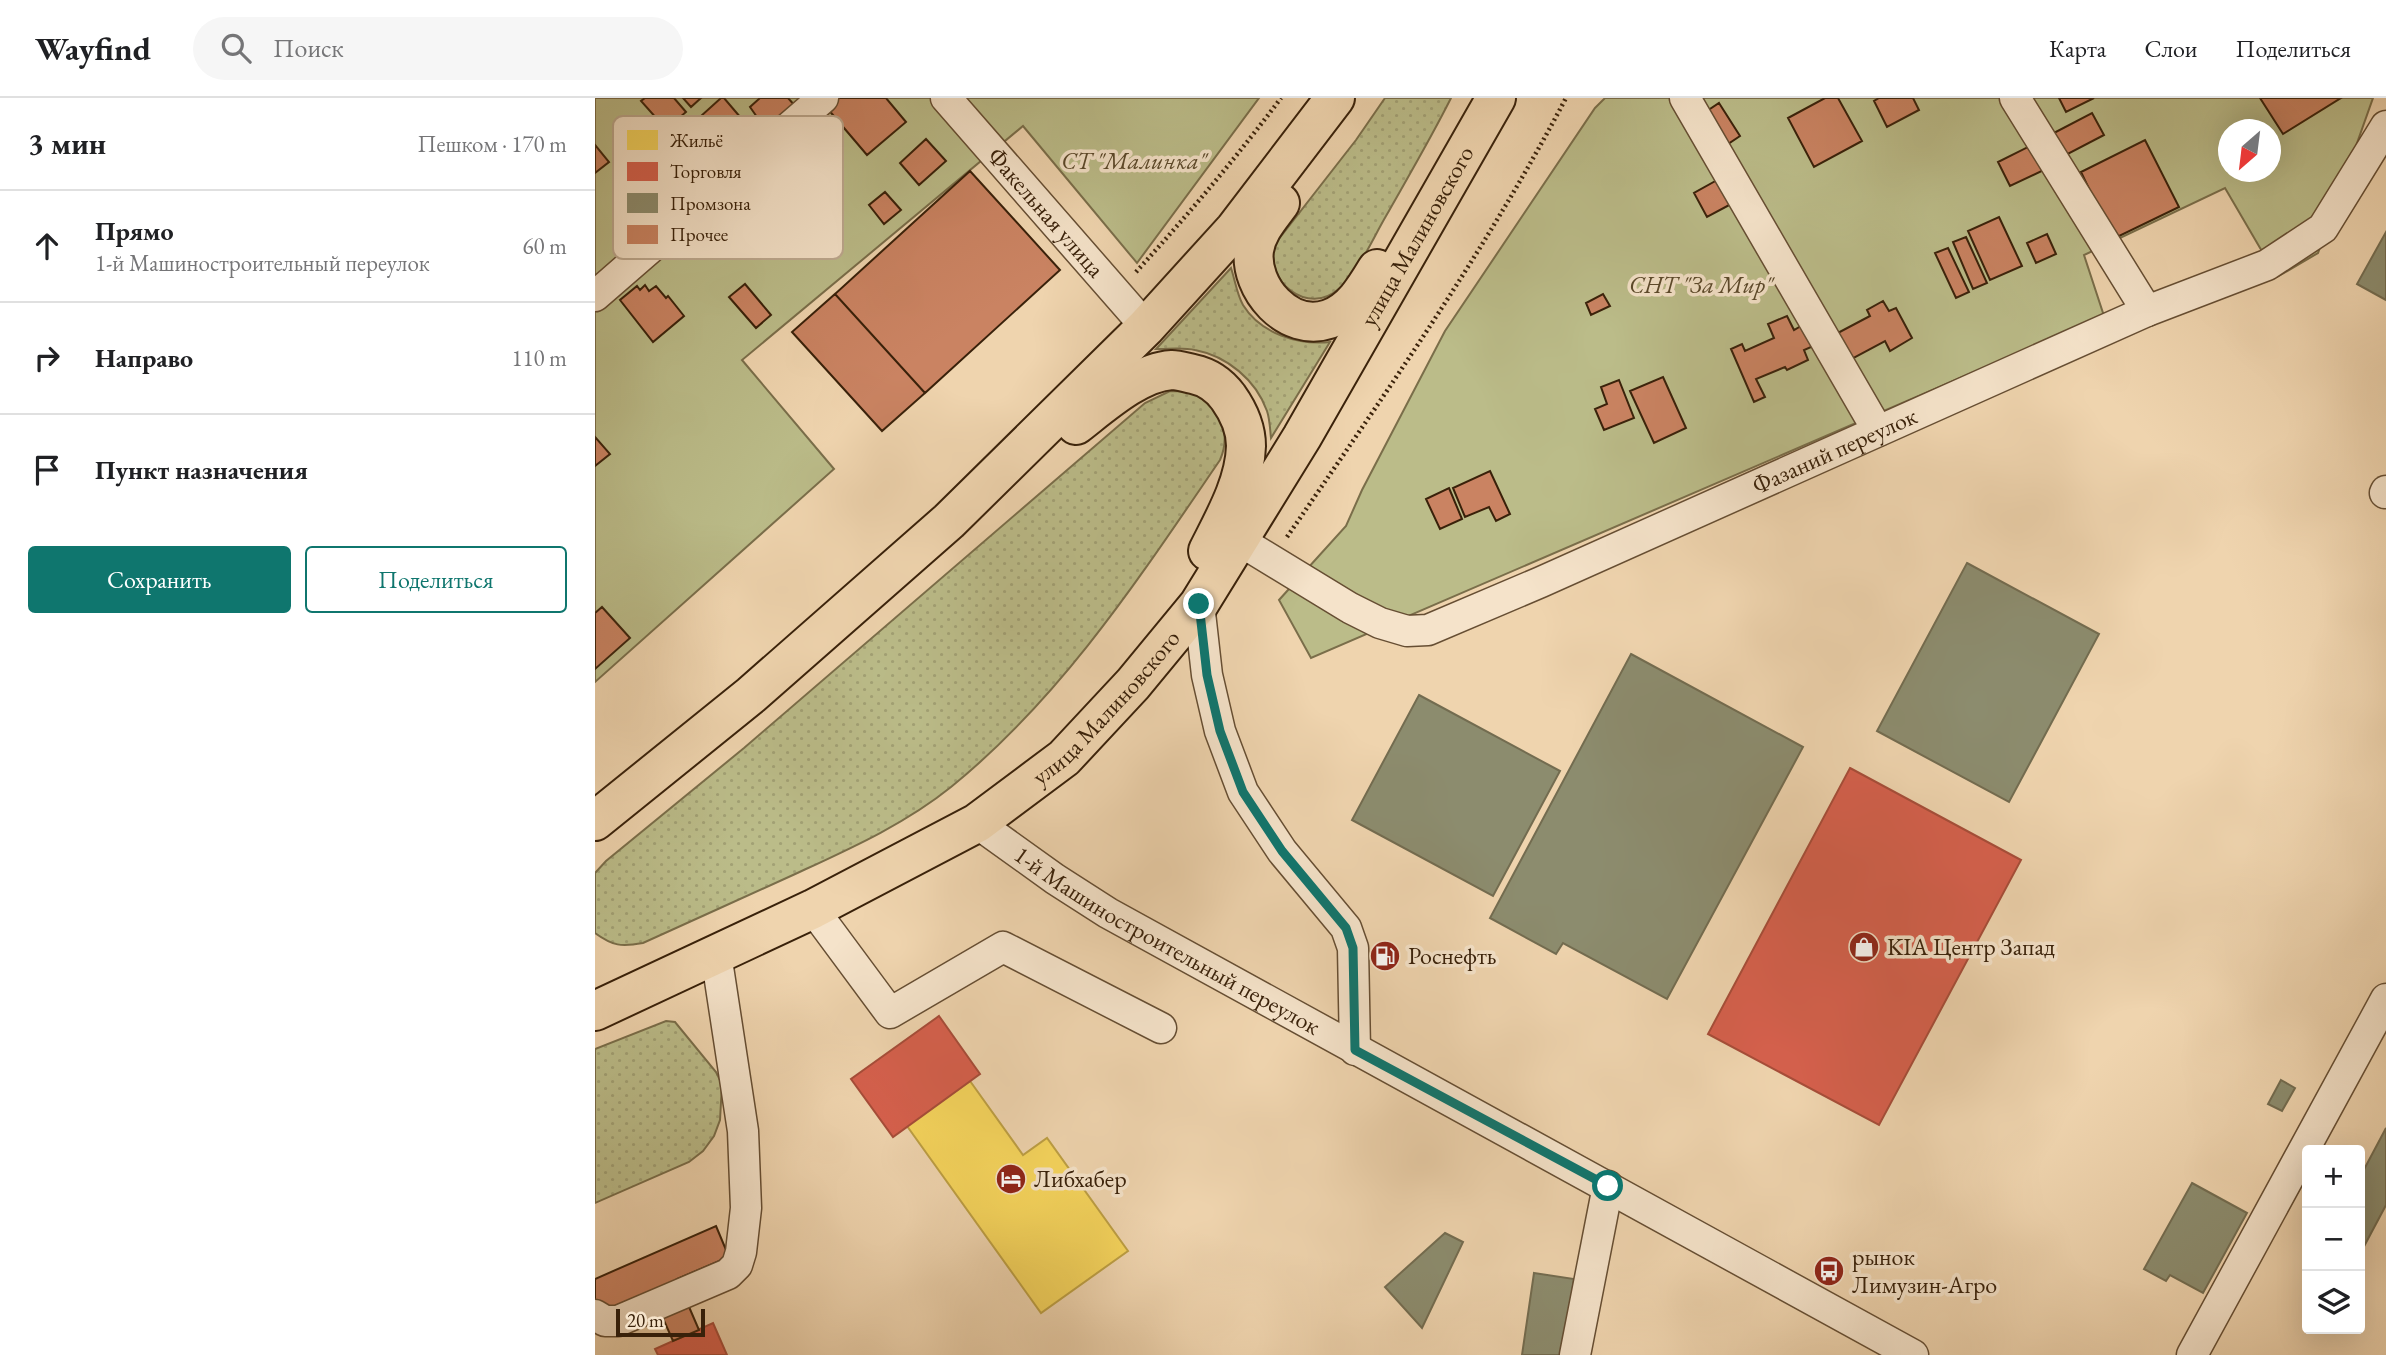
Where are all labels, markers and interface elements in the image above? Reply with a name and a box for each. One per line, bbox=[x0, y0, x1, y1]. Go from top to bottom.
search box bbox=[193, 17, 683, 80]
text: Wayfind bbox=[35, 27, 151, 70]
icon: search bbox=[217, 29, 255, 67]
text: Поиск bbox=[273, 31, 344, 65]
text: Карта bbox=[2049, 33, 2106, 64]
text: Слои bbox=[2144, 33, 2198, 64]
text: Поделиться bbox=[2236, 33, 2351, 64]
legend bbox=[613, 116, 843, 259]
north arrow bbox=[2218, 119, 2281, 182]
text: 3 мин bbox=[28, 124, 106, 163]
text: Жильё bbox=[669, 128, 723, 153]
text: Пешком · 170 m bbox=[418, 129, 567, 159]
street label: улица Малиновского bbox=[1353, 140, 1480, 332]
street label: Факельная улица bbox=[981, 141, 1112, 284]
park label: СТ "Малинка" bbox=[1061, 145, 1209, 176]
text: Торговля bbox=[670, 159, 742, 184]
text: Промзона bbox=[670, 191, 751, 216]
text: Прямо bbox=[95, 214, 174, 248]
text: Прочее bbox=[670, 222, 728, 247]
icon: ahead bbox=[28, 227, 66, 265]
text: 60 m bbox=[522, 231, 567, 261]
text: 1-й Машиностроительный переулок bbox=[95, 248, 430, 278]
park label: СНТ "За Мир" bbox=[1629, 269, 1775, 300]
icon: right bbox=[28, 339, 66, 377]
text: Направо bbox=[95, 341, 193, 375]
text: 110 m bbox=[511, 343, 567, 373]
street label: Фазаний переулок bbox=[1747, 400, 1922, 501]
icon: arrive bbox=[28, 451, 66, 489]
text: Пункт назначения bbox=[95, 453, 308, 487]
button: Сохранить bbox=[28, 546, 291, 613]
button: Поделиться bbox=[305, 546, 567, 613]
route end bbox=[1183, 588, 1214, 619]
street label: улица Малиновского bbox=[1026, 623, 1187, 792]
street label: 1-й Машиностроительный переулок bbox=[1008, 839, 1326, 1042]
shop icon: KIA Центр Запад bbox=[1847, 930, 1881, 964]
place label: KIA Центр Запад bbox=[1887, 931, 2055, 962]
fuel station icon: Роснефть bbox=[1368, 939, 1402, 973]
place label: Роснефть bbox=[1408, 940, 1497, 971]
map controls bbox=[2302, 1145, 2365, 1334]
button: + bbox=[2302, 1145, 2365, 1208]
hotel icon: Либхабер bbox=[994, 1162, 1028, 1196]
place label: Либхабер bbox=[1034, 1163, 1127, 1194]
route start bbox=[1592, 1170, 1623, 1201]
button: − bbox=[2302, 1208, 2365, 1271]
place label: рынок Лимузин-Агро bbox=[1852, 1241, 1997, 1300]
bus stop icon: рынок Лимузин-Агро bbox=[1812, 1254, 1846, 1288]
button: layers bbox=[2302, 1271, 2365, 1334]
scale bar bbox=[616, 1306, 705, 1338]
text: 20 m bbox=[627, 1308, 664, 1333]

